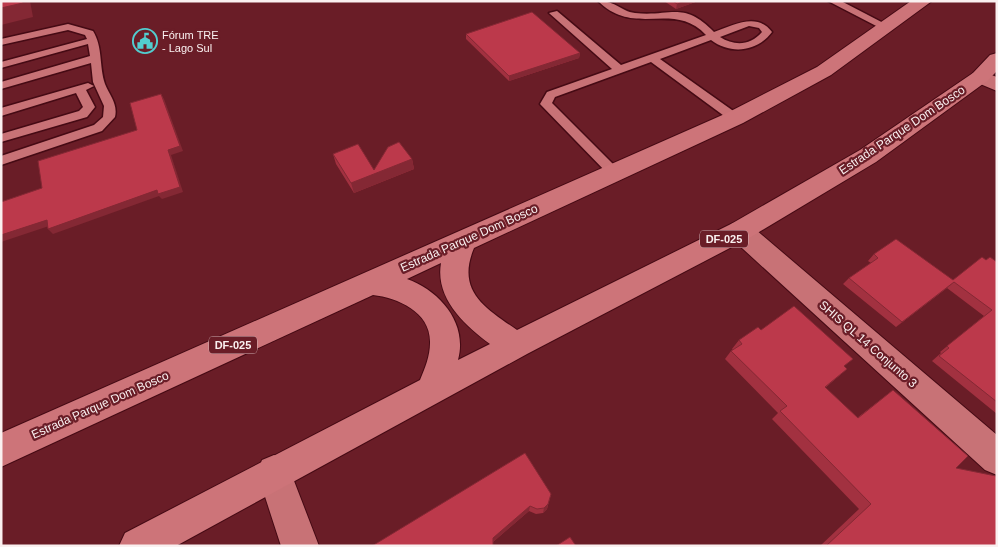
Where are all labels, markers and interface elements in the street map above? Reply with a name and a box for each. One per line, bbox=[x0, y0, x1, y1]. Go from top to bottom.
public building icon: Fórum TRE - Lago Sul bbox=[132, 28, 158, 54]
place label: Fórum TRE - Lago Sul bbox=[162, 29, 219, 54]
street label: Estrada Parque Dom Bosco bbox=[836, 82, 968, 177]
street label: Estrada Parque Dom Bosco bbox=[398, 201, 540, 275]
road number: DF-025 bbox=[700, 230, 748, 248]
street label: SHIS QL 14 Conjunto 3 bbox=[816, 298, 920, 390]
road number: DF-025 bbox=[209, 336, 257, 354]
street label: Estrada Parque Dom Bosco bbox=[29, 368, 171, 442]

